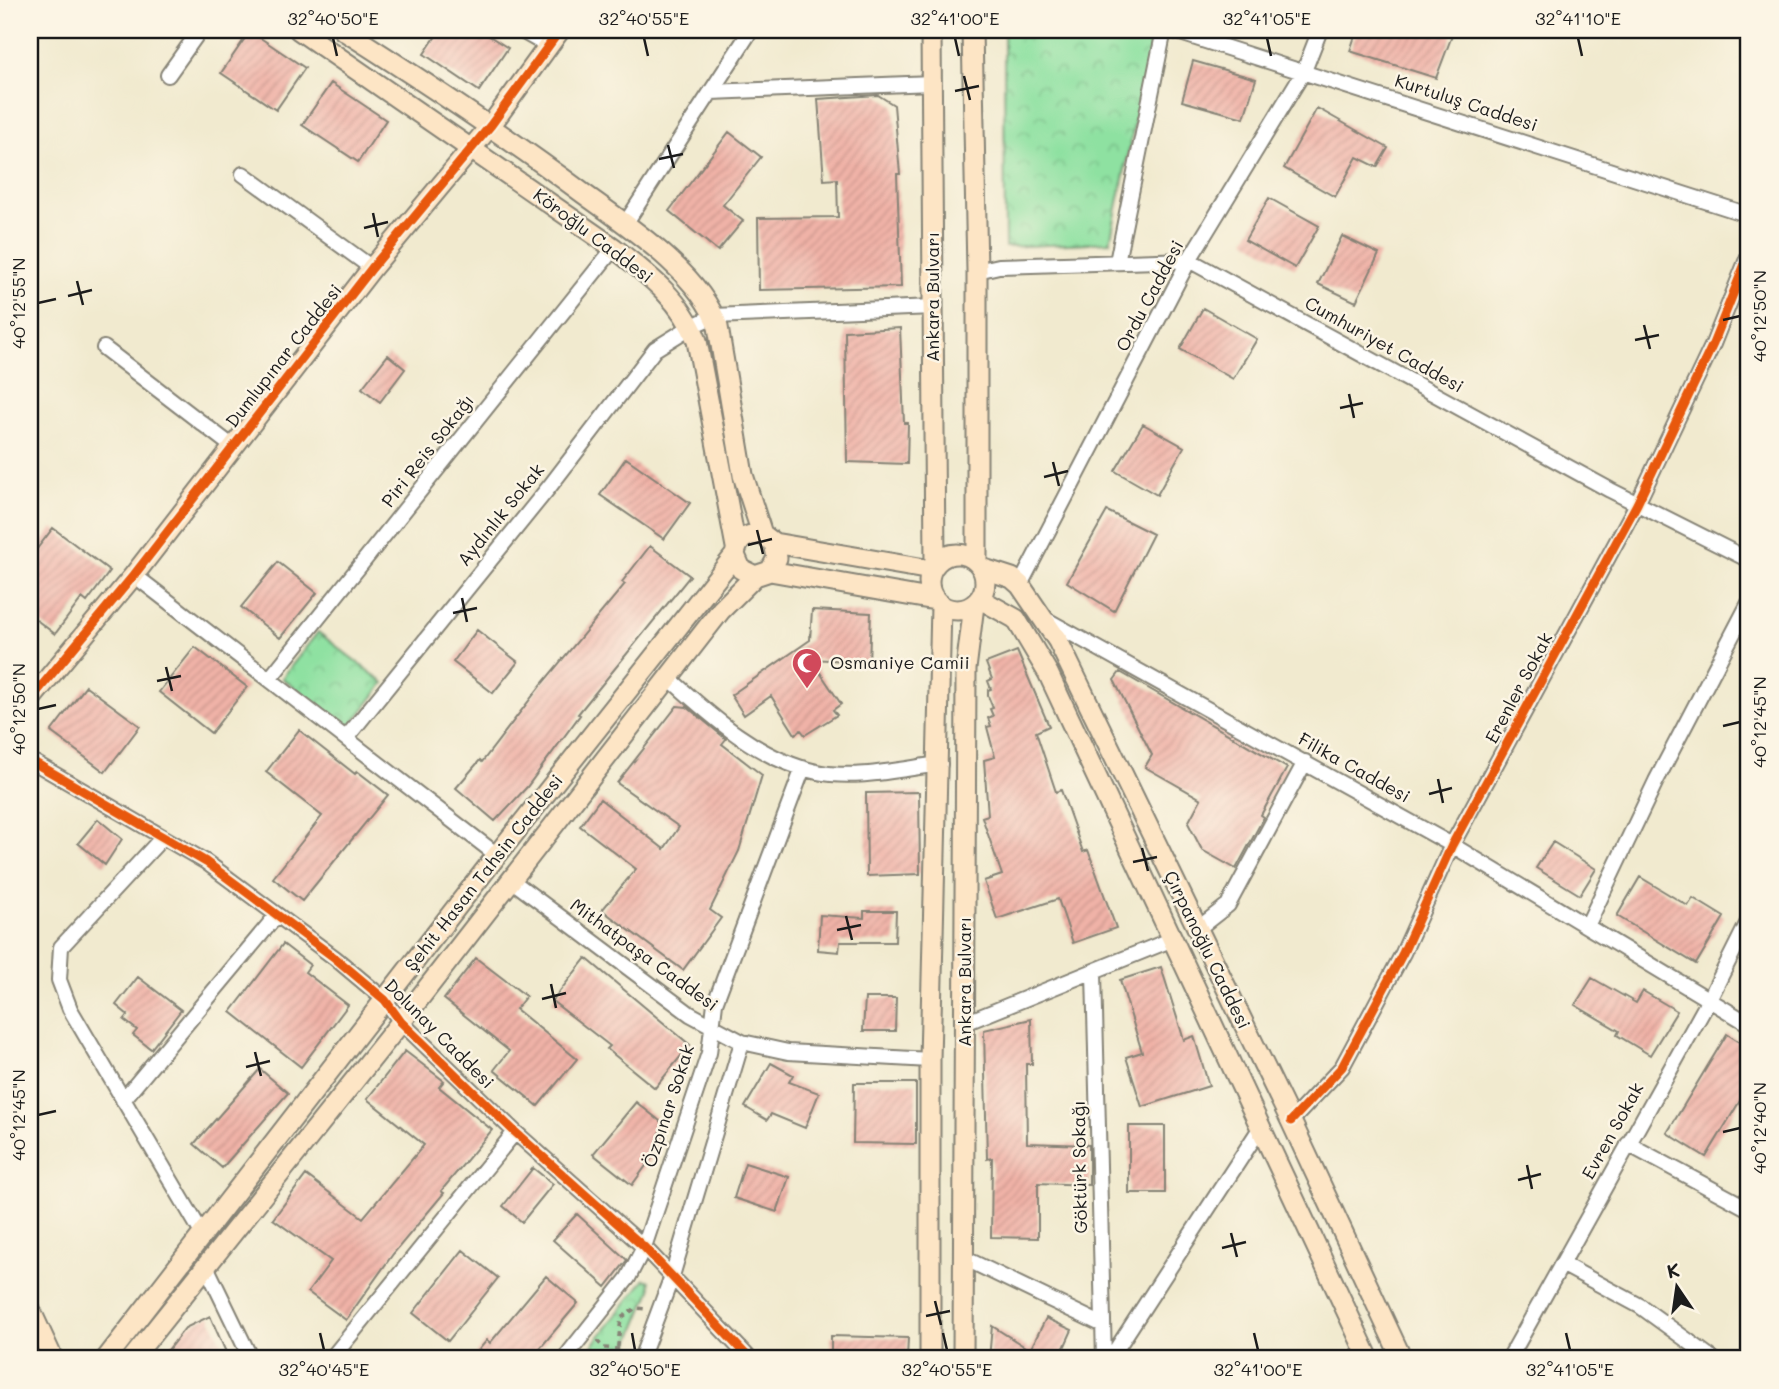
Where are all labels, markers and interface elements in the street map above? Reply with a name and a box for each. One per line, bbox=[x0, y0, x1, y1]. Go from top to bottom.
text: 32°40'50"E bbox=[287, 6, 379, 30]
text: 32°40'55"E bbox=[599, 6, 689, 30]
text: 32°41'00"E bbox=[911, 6, 999, 30]
text: 32°41'05"E bbox=[1223, 6, 1311, 30]
text: 32°41'10"E bbox=[1535, 6, 1621, 30]
street label: Kurtuluş Caddesi bbox=[1392, 68, 1541, 136]
street label: Köroğlu Caddesi bbox=[529, 182, 658, 288]
street label: Ankara Bulvarı bbox=[920, 232, 944, 362]
street label: Ordu Caddesi bbox=[1110, 236, 1188, 355]
text: 40°12'55"N bbox=[6, 257, 30, 349]
text: 40°12'50"N bbox=[1747, 270, 1771, 362]
street label: Dumlupınar Caddesi bbox=[220, 279, 347, 432]
street label: Cumhuriyet Caddesi bbox=[1301, 290, 1468, 398]
street label: Piri Reis Sokağı bbox=[376, 389, 479, 512]
street label: Aydınlık Sokak bbox=[451, 458, 549, 571]
street label: Erenler Sokak bbox=[1479, 628, 1557, 747]
mosque icon: Osmaniye Camii bbox=[790, 646, 824, 690]
place label: Osmaniye Camii bbox=[830, 650, 970, 674]
text: 40°12'50"N bbox=[6, 663, 30, 755]
text: 40°12'45"N bbox=[1747, 676, 1771, 768]
street label: Filika Caddesi bbox=[1294, 726, 1415, 808]
street label: Şehit Hasan Tahsin Caddesi bbox=[399, 769, 568, 976]
street label: Çırpanoğlu Caddesi bbox=[1159, 866, 1257, 1033]
street label: Mithatpaşa Caddesi bbox=[566, 892, 723, 1016]
street label: Ankara Bulvarı bbox=[952, 917, 976, 1047]
street label: Dolunay Caddesi bbox=[380, 973, 500, 1093]
street label: Özpınar Sokak bbox=[637, 1041, 699, 1170]
text: 40°12'45"N bbox=[6, 1069, 30, 1161]
street label: Evren Sokak bbox=[1576, 1078, 1649, 1183]
text: 40°12'40"N bbox=[1747, 1082, 1771, 1174]
street label: Göktürk Sokağı bbox=[1066, 1100, 1092, 1234]
north arrow bbox=[1642, 1252, 1712, 1322]
text: K bbox=[1664, 1256, 1682, 1284]
text: 32°40'45"E bbox=[279, 1357, 369, 1381]
text: 32°40'50"E bbox=[589, 1357, 681, 1381]
text: 32°40'55"E bbox=[902, 1357, 992, 1381]
text: 32°41'00"E bbox=[1214, 1357, 1302, 1381]
text: 32°41'05"E bbox=[1526, 1357, 1614, 1381]

